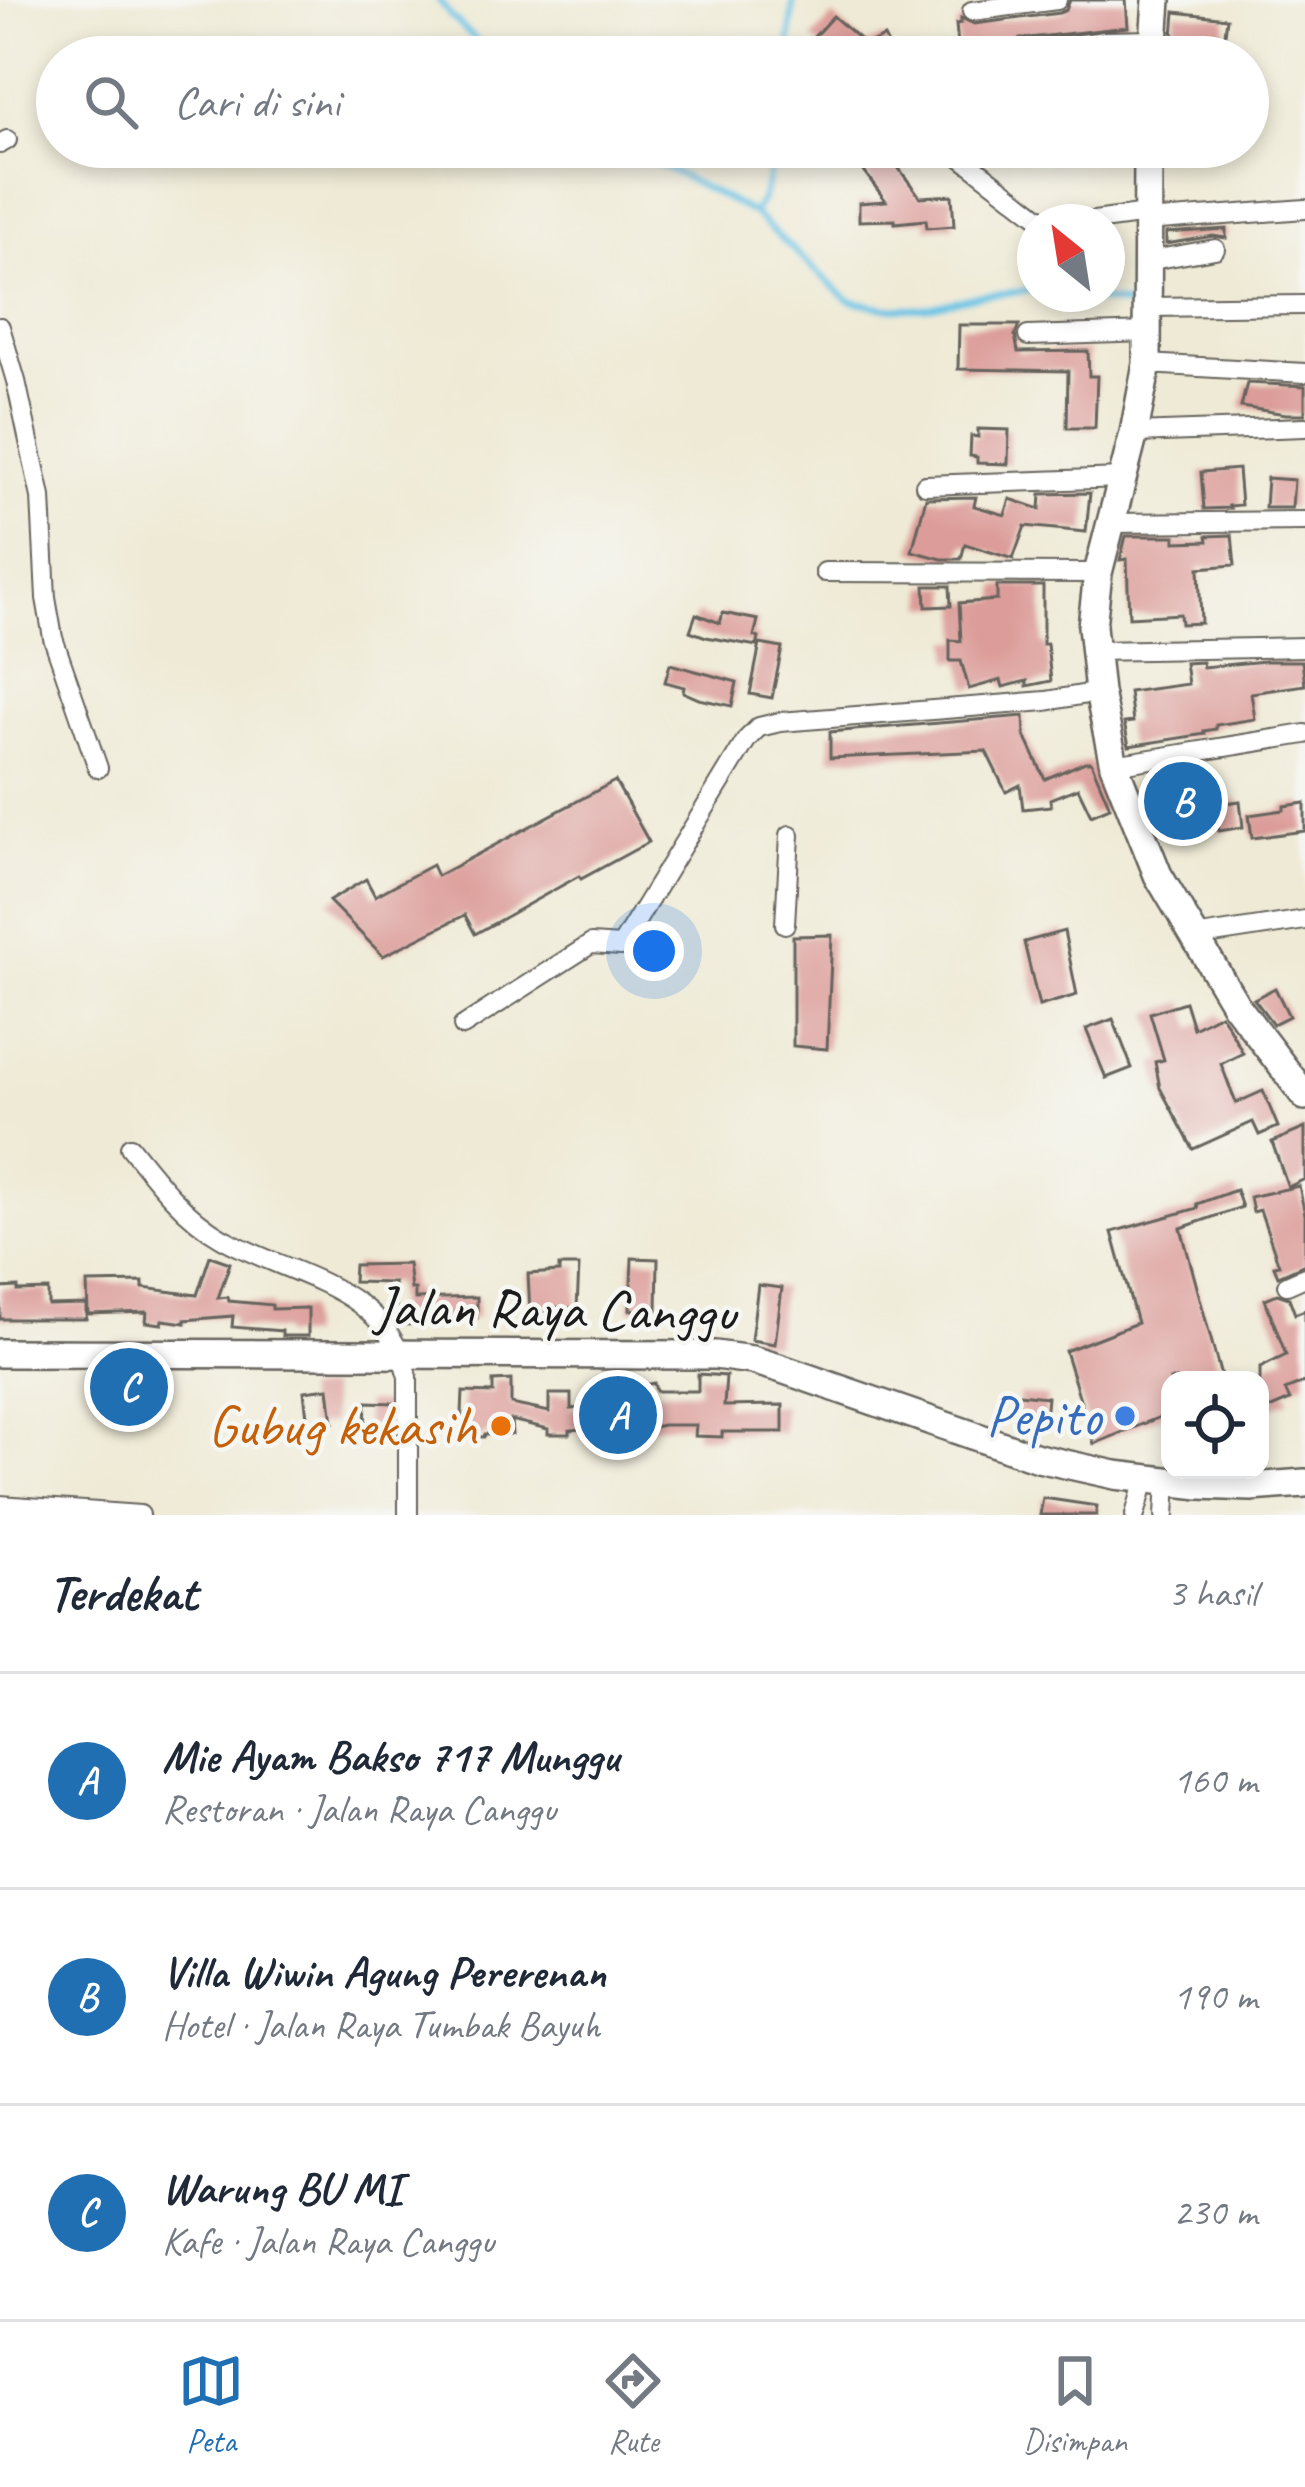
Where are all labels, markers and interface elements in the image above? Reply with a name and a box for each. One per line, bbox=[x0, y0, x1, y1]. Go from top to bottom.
search box bbox=[36, 36, 1269, 168]
icon: search bbox=[78, 69, 144, 135]
text: Cari di sini bbox=[174, 74, 340, 131]
north arrow bbox=[1017, 204, 1125, 312]
pin: B bbox=[1144, 756, 1222, 846]
your location bbox=[624, 921, 684, 981]
street label: Jalan Raya Canggu bbox=[371, 1270, 739, 1348]
pin: C bbox=[90, 1342, 168, 1432]
pin: A bbox=[579, 1370, 657, 1460]
map controls bbox=[1161, 1371, 1269, 1479]
button: locate bbox=[1161, 1371, 1269, 1479]
place label: Pepito bbox=[986, 1380, 1104, 1452]
place label: Gubug kekasih bbox=[208, 1390, 478, 1462]
marker: Pepito bbox=[1112, 1403, 1138, 1429]
marker: Gubug kekasih bbox=[488, 1413, 514, 1439]
text: Terdekat bbox=[48, 1561, 197, 1625]
text: 3 hasil bbox=[1168, 1569, 1257, 1618]
text: Mie Ayam Bakso 717 Munggu bbox=[162, 1728, 619, 1785]
text: A bbox=[77, 1756, 97, 1805]
text: 160 m bbox=[1173, 1756, 1257, 1805]
text: Restoran · Jalan Raya Canggu bbox=[162, 1785, 556, 1834]
text: Villa Wiwin Agung Pererenan bbox=[162, 1944, 606, 2001]
text: B bbox=[77, 1972, 97, 2021]
text: 190 m bbox=[1173, 1972, 1257, 2021]
text: Hotel · Jalan Raya Tumbak Bayuh bbox=[162, 2001, 600, 2050]
text: Warung BU MI bbox=[162, 2160, 402, 2217]
text: C bbox=[78, 2188, 96, 2237]
text: 230 m bbox=[1173, 2188, 1257, 2237]
text: Kafe · Jalan Raya Canggu bbox=[162, 2217, 494, 2266]
tab: Peta bbox=[178, 2348, 244, 2462]
tab: Rute bbox=[600, 2348, 666, 2462]
tab: Disimpan bbox=[1023, 2348, 1127, 2462]

